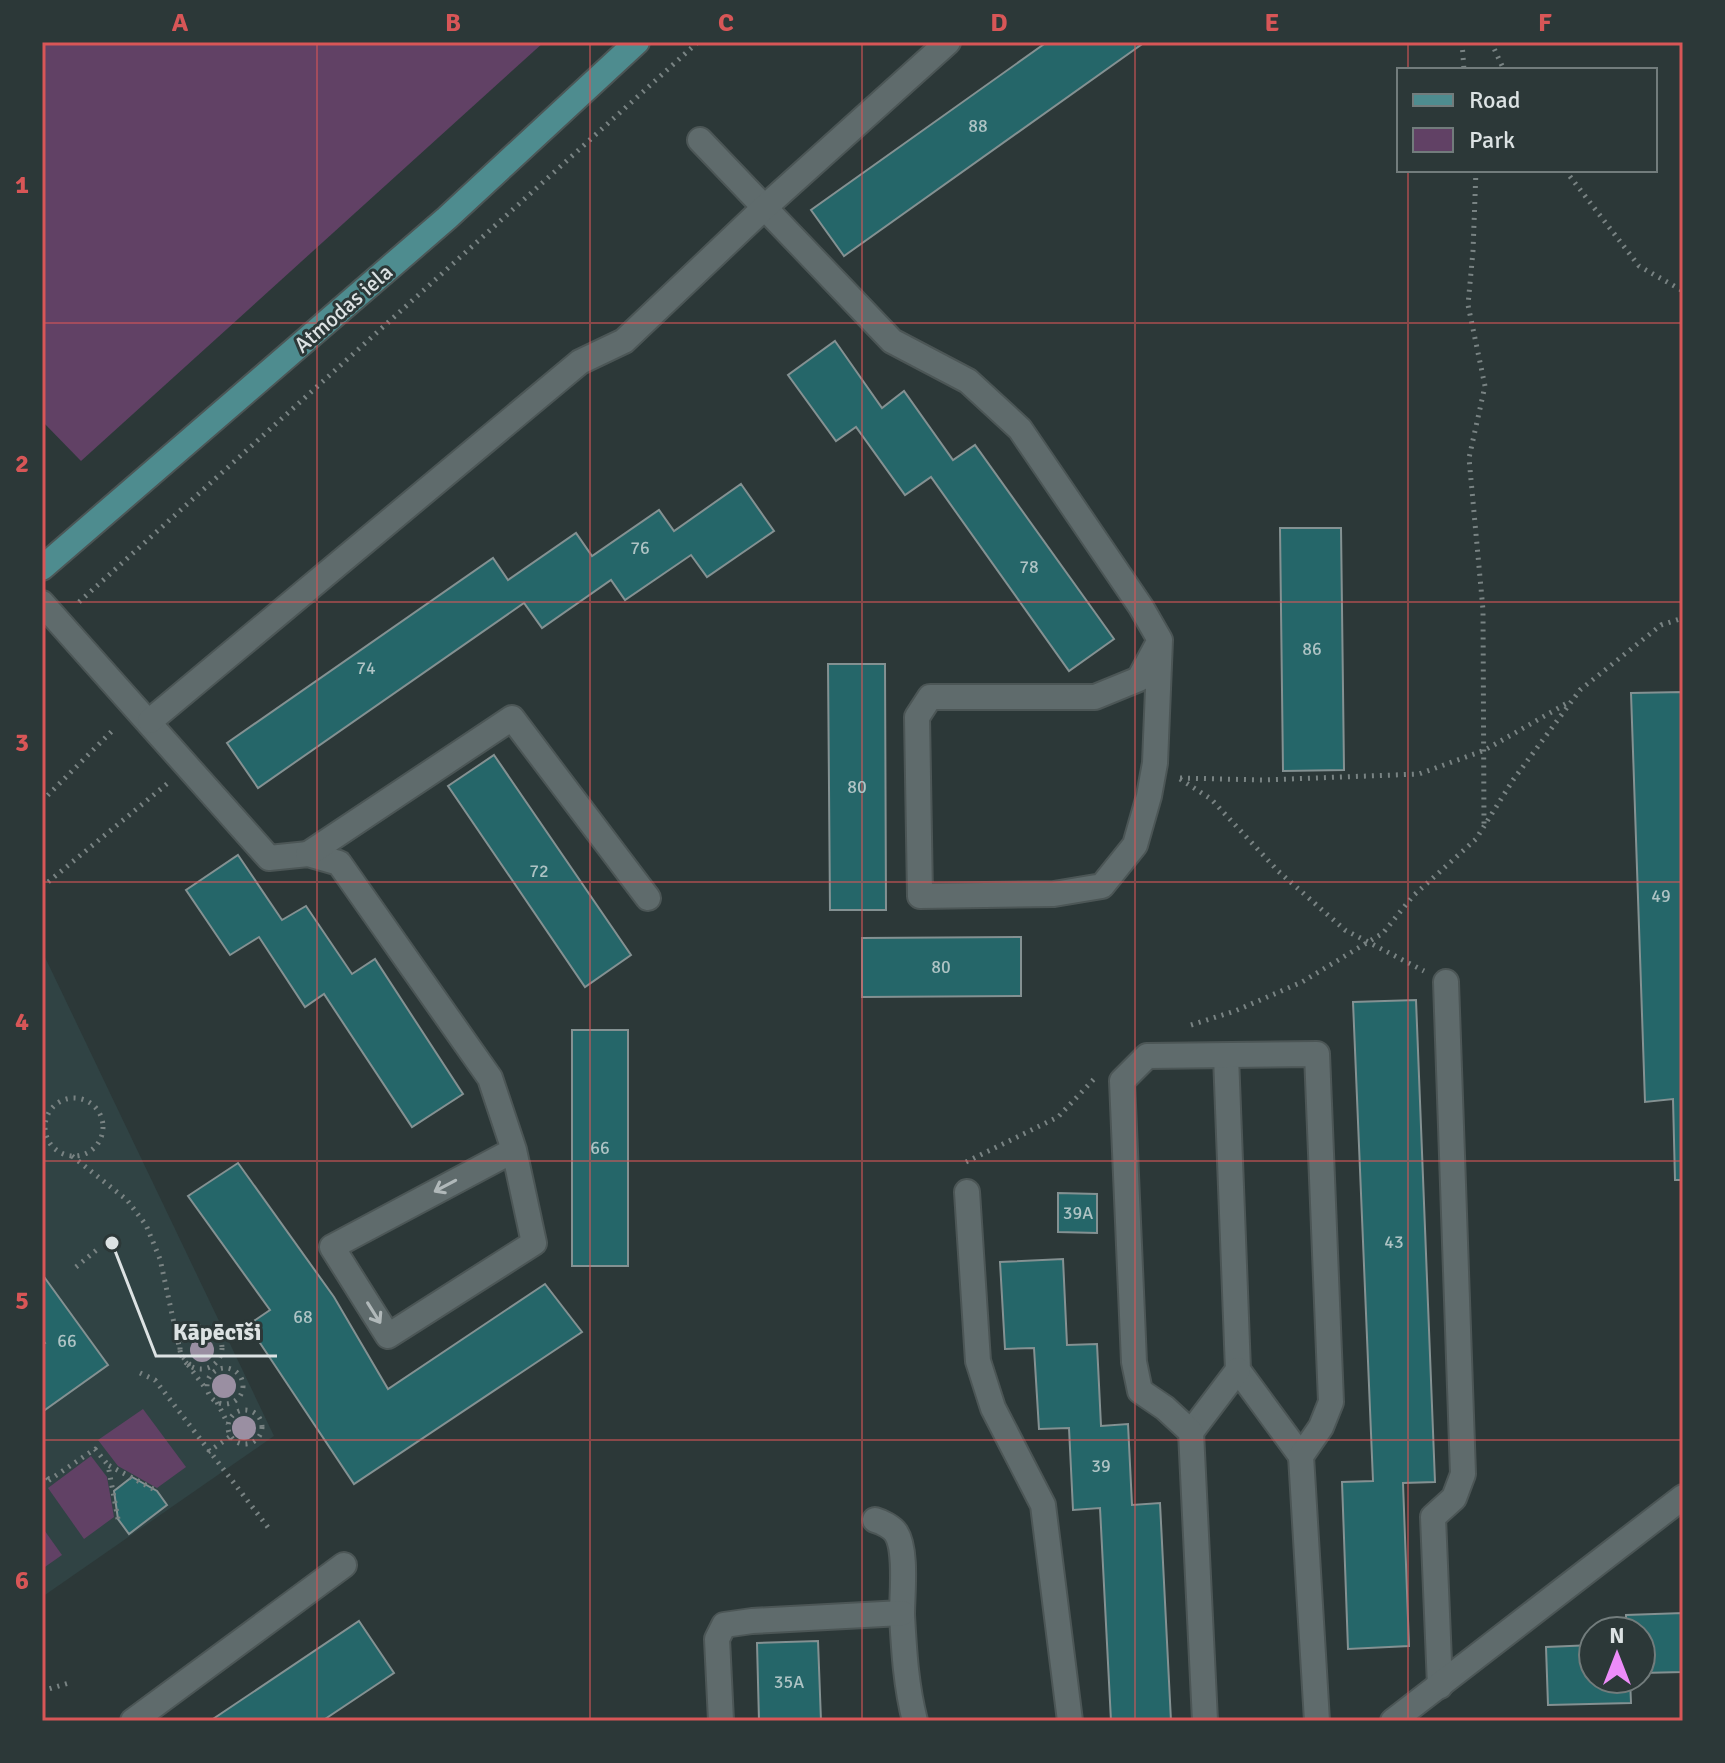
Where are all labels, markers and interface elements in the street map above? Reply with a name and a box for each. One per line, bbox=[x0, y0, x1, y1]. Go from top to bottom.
text: A bbox=[172, 7, 189, 39]
text: B bbox=[445, 7, 461, 39]
text: C bbox=[718, 7, 734, 39]
text: D bbox=[990, 7, 1008, 39]
text: E bbox=[1265, 7, 1279, 39]
text: F bbox=[1538, 7, 1552, 39]
legend bbox=[1397, 68, 1657, 172]
text: Road bbox=[1469, 85, 1520, 115]
house number: 88 bbox=[968, 115, 988, 137]
text: Park bbox=[1469, 125, 1515, 155]
text: 1 bbox=[15, 169, 29, 201]
street label: Atmodas iela bbox=[289, 258, 398, 358]
text: 2 bbox=[15, 448, 29, 480]
house number: 76 bbox=[630, 537, 650, 559]
house number: 78 bbox=[1019, 556, 1039, 578]
house number: 86 bbox=[1302, 638, 1322, 660]
house number: 74 bbox=[356, 657, 376, 679]
text: 3 bbox=[15, 727, 29, 759]
house number: 80 bbox=[847, 776, 867, 798]
house number: 72 bbox=[529, 860, 549, 882]
house number: 49 bbox=[1651, 885, 1671, 907]
house number: 80 bbox=[931, 956, 951, 978]
text: 4 bbox=[15, 1006, 29, 1038]
house number: 66 bbox=[590, 1137, 610, 1159]
one-way arrow bbox=[434, 1179, 458, 1195]
house number: 39A bbox=[1063, 1202, 1093, 1224]
house number: 43 bbox=[1384, 1231, 1404, 1253]
text: 5 bbox=[15, 1285, 29, 1317]
one-way arrow bbox=[366, 1301, 382, 1324]
house number: 68 bbox=[293, 1306, 313, 1328]
callout: Kāpēcīši bbox=[156, 1308, 277, 1356]
text: Kāpēcīši bbox=[173, 1317, 261, 1347]
house number: 66 bbox=[57, 1330, 77, 1352]
house number: 39 bbox=[1091, 1455, 1111, 1477]
text: 6 bbox=[15, 1565, 29, 1597]
north arrow bbox=[1577, 1615, 1657, 1695]
text: N bbox=[1609, 1622, 1625, 1649]
house number: 35A bbox=[774, 1671, 804, 1693]

